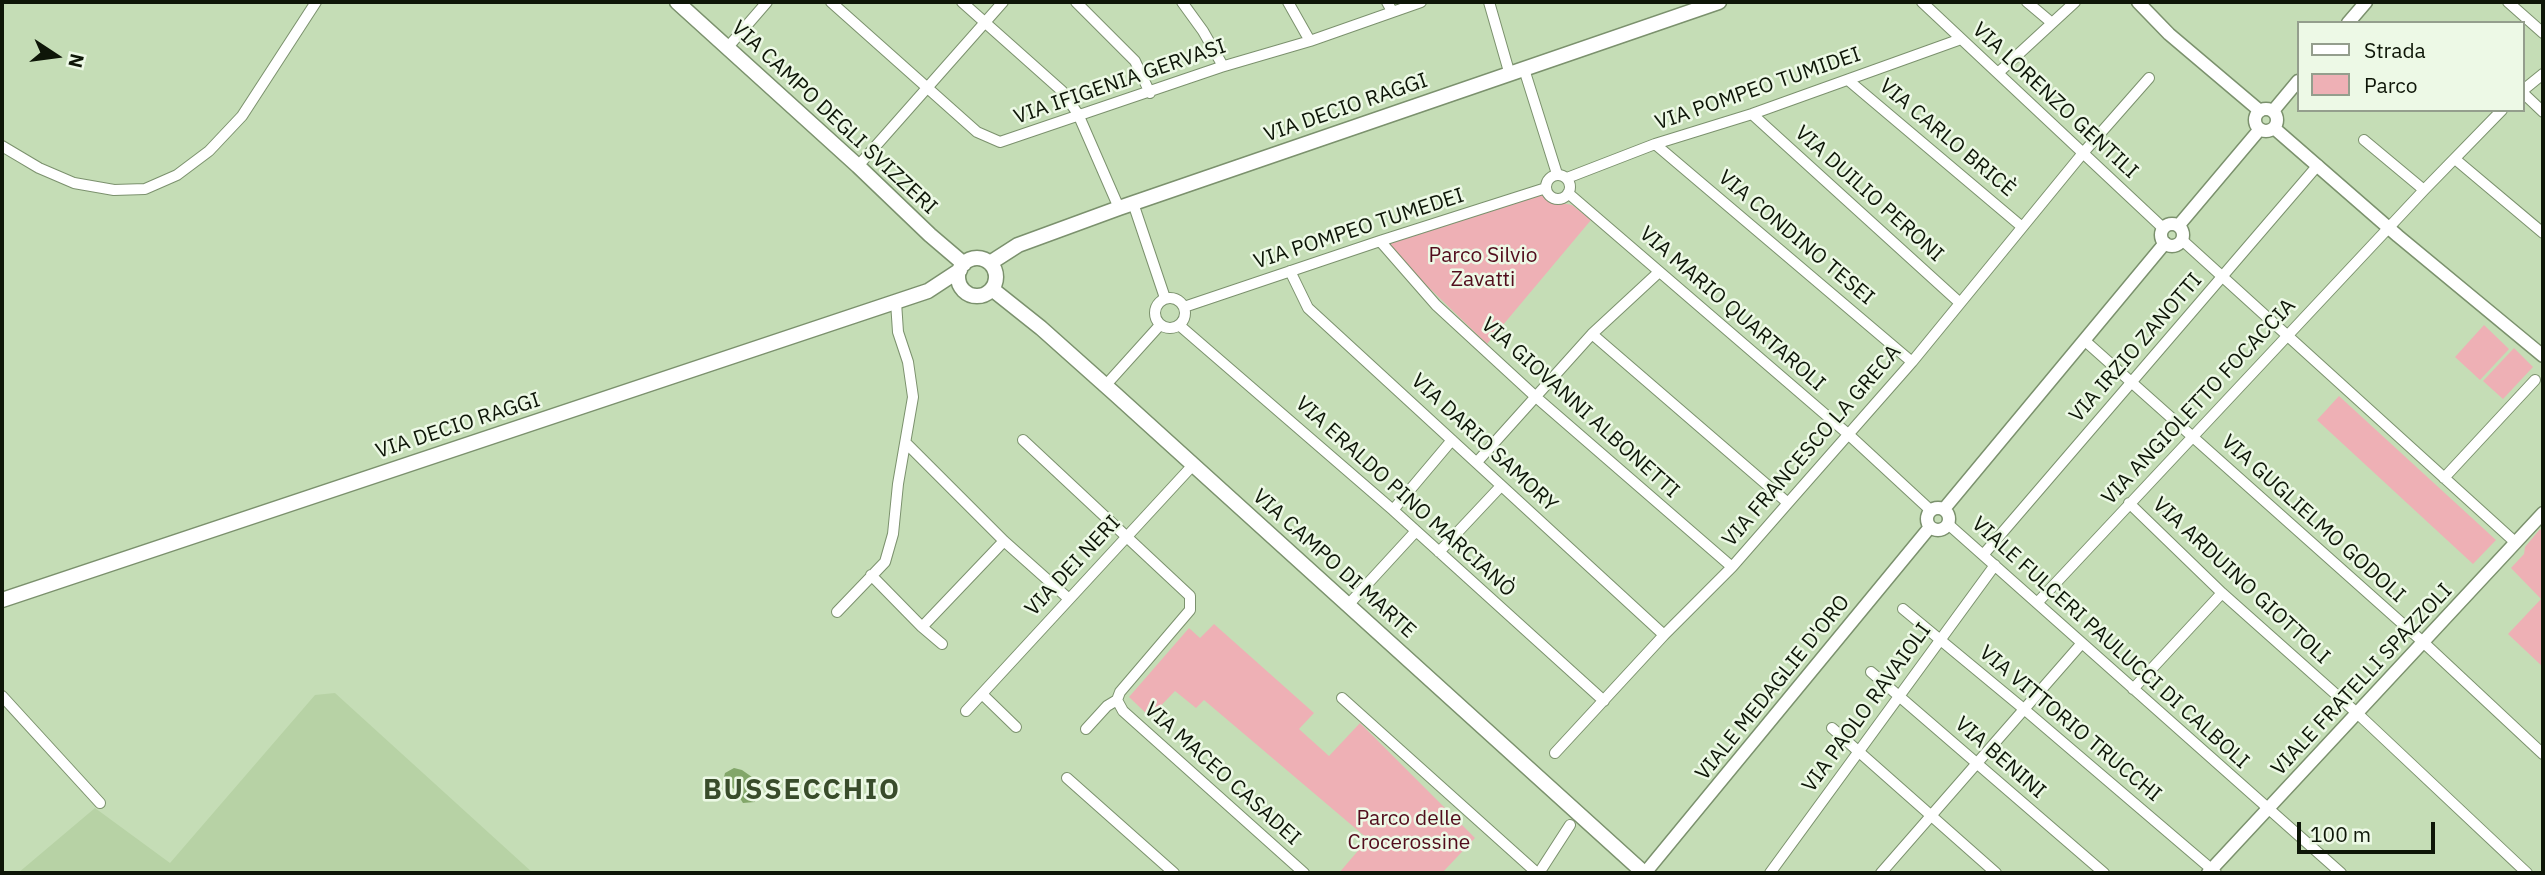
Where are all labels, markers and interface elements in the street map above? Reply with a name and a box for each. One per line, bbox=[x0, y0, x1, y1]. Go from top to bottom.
street label: VIA CAMPO DEGLI SVIZZERI bbox=[726, 16, 942, 220]
street label: VIA LORENZO GENTILI bbox=[1967, 18, 2143, 184]
north arrow bbox=[21, 21, 91, 91]
legend bbox=[2296, 21, 2524, 112]
street label: VIA IFIGENIA GERVASI bbox=[1011, 34, 1229, 130]
text: Strada bbox=[2364, 36, 2426, 64]
street label: VIA POMPEO TUMIDEI bbox=[1652, 42, 1864, 136]
text: N bbox=[63, 51, 90, 70]
street label: VIA DECIO RAGGI bbox=[1261, 68, 1431, 148]
text: Parco bbox=[2364, 71, 2418, 99]
street label: VIA CARLO BRICÈ bbox=[1874, 74, 2020, 202]
street label: VIA DUILIO PERONI bbox=[1789, 121, 1949, 267]
street label: VIA CONDINO TESEI bbox=[1713, 165, 1879, 311]
street label: VIA POMPEO TUMEDEI bbox=[1251, 183, 1467, 275]
street label: VIA MARIO QUARTAROLI bbox=[1634, 221, 1830, 397]
park label: Parco Silvio Zavatti bbox=[1429, 243, 1537, 293]
street label: VIA IRZIO ZANOTTI bbox=[2064, 268, 2208, 428]
street label: VIA ANGIOLETTO FOCACCIA bbox=[2097, 294, 2301, 510]
street label: VIA GIOVANNI ALBONETTI bbox=[1476, 312, 1684, 504]
street label: VIA FRANCESCO LA GRECA bbox=[1717, 340, 1907, 552]
street label: VIA DARIO SAMORY bbox=[1405, 369, 1563, 517]
street label: VIA DECIO RAGGI bbox=[373, 388, 543, 464]
street label: VIA ERALDO PINO MARCIANÒ bbox=[1290, 392, 1520, 602]
street label: VIA GUGLIELMO GODOLI bbox=[2216, 430, 2410, 608]
street label: VIA CAMPO DI MARTE bbox=[1247, 484, 1421, 644]
street label: VIA ARDUINO GIOTTOLI bbox=[2147, 492, 2335, 670]
street label: VIA DEI NERI bbox=[1020, 511, 1126, 621]
street label: VIALE FULCERI PAULUCCI DI CALBOLI bbox=[1966, 512, 2254, 774]
street label: VIALE FRATELLI SPAZZOLI bbox=[2266, 579, 2458, 781]
street label: VIALE MEDAGLIE D'ORO bbox=[1690, 590, 1856, 786]
street label: VIA PAOLO RAVAIOLI bbox=[1797, 619, 1937, 797]
street label: VIA VITTORIO TRUCCHI bbox=[1974, 641, 2166, 807]
street label: VIA MACEO CASADEI bbox=[1139, 697, 1305, 851]
street label: VIA BENINI bbox=[1949, 712, 2051, 804]
district label: BUSSECCHIO bbox=[704, 774, 900, 808]
park label: Parco delle Crocerossine bbox=[1348, 806, 1470, 856]
scale bar bbox=[2300, 808, 2438, 852]
text: 100 m bbox=[2310, 820, 2371, 848]

